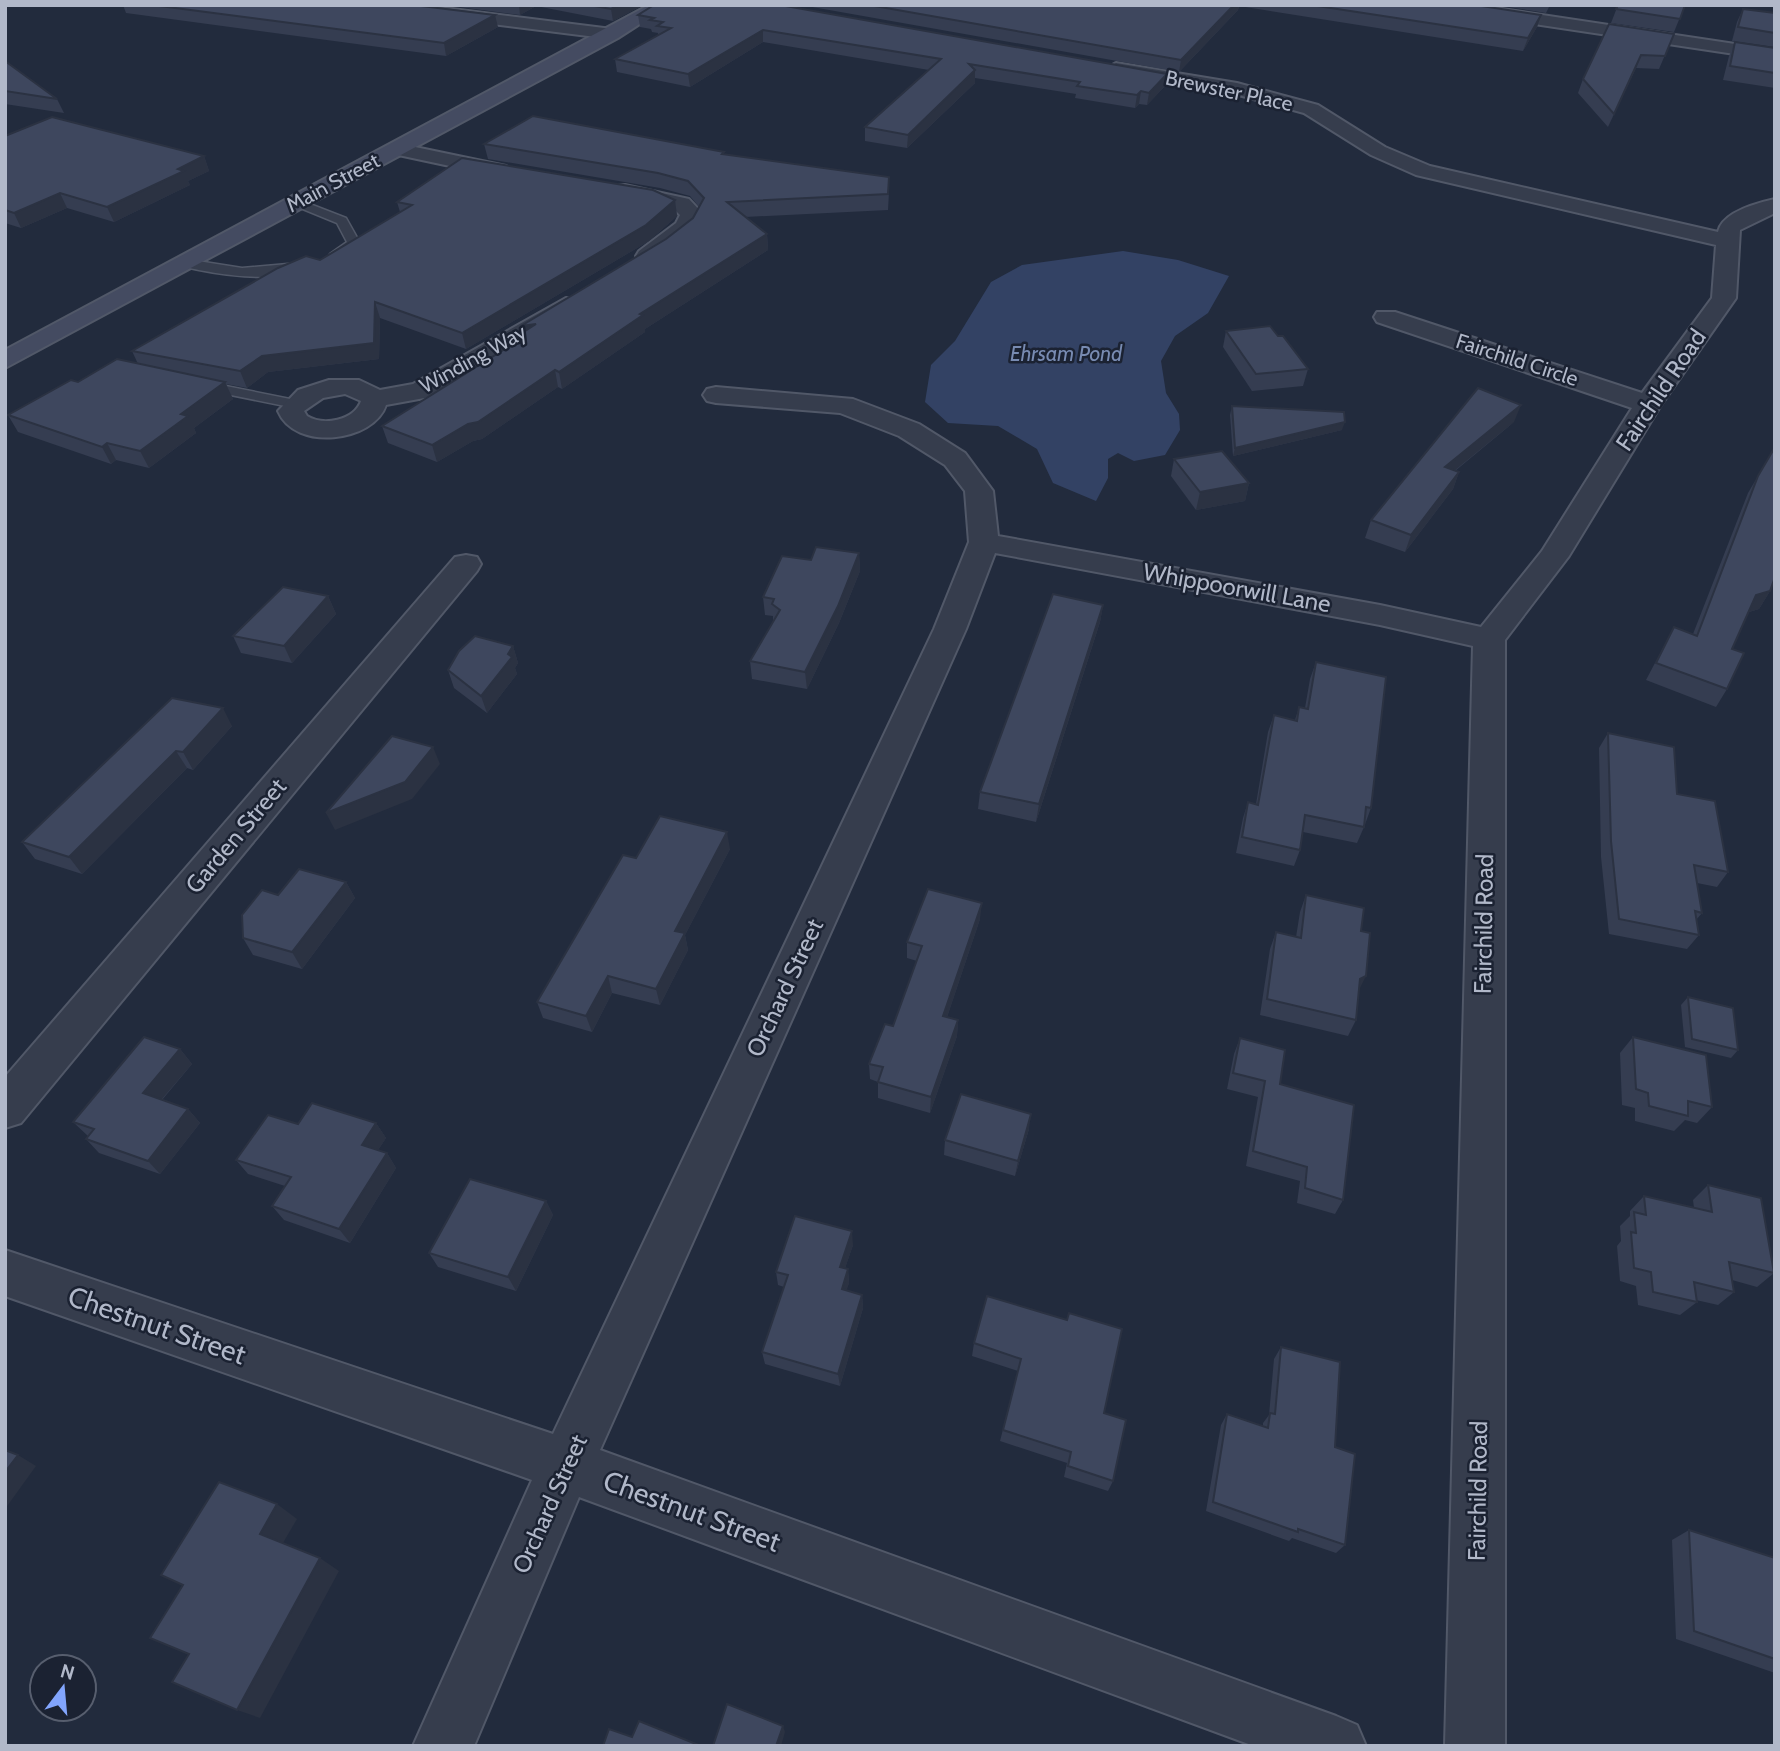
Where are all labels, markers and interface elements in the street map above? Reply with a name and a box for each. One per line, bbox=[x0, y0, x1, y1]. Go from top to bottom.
street label: Brewster Place bbox=[1163, 65, 1295, 116]
street label: Main Street bbox=[282, 148, 384, 218]
street label: Winding Way bbox=[415, 319, 531, 398]
street label: Fairchild Road bbox=[1609, 323, 1712, 456]
street label: Fairchild Circle bbox=[1453, 328, 1582, 391]
water label: Ehrsam Pond bbox=[1010, 341, 1123, 366]
street label: Whippoorwill Lane bbox=[1141, 557, 1333, 618]
street label: Garden Street bbox=[179, 772, 292, 899]
street label: Fairchild Road bbox=[1468, 854, 1499, 994]
street label: Orchard Street bbox=[740, 914, 829, 1061]
street label: Chestnut Street bbox=[64, 1279, 250, 1371]
street label: Fairchild Road bbox=[1462, 1421, 1493, 1561]
street label: Orchard Street bbox=[506, 1430, 593, 1578]
street label: Chestnut Street bbox=[599, 1463, 785, 1559]
north arrow bbox=[28, 1653, 98, 1723]
text: N bbox=[58, 1659, 77, 1685]

